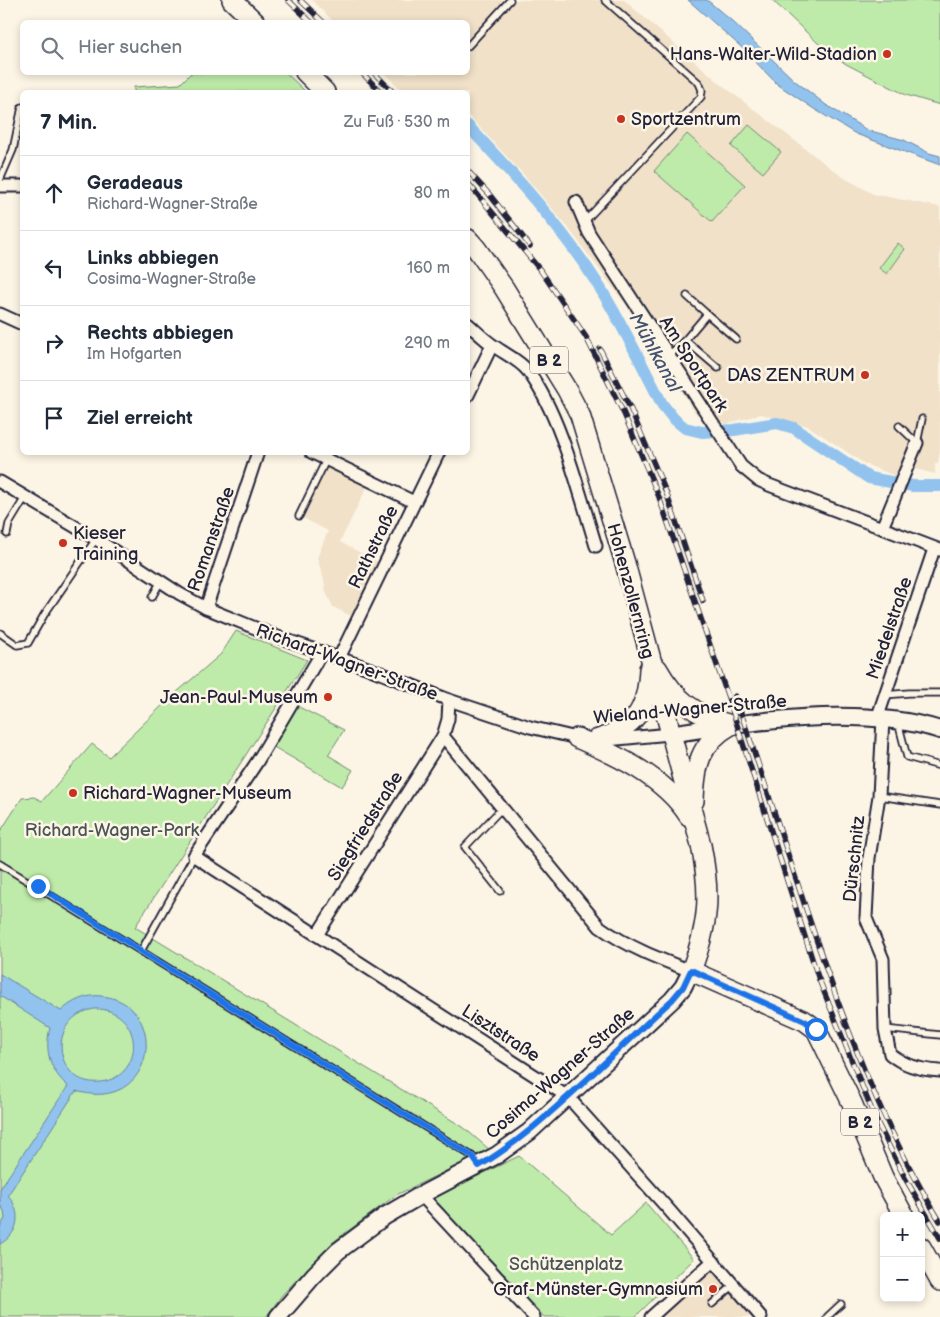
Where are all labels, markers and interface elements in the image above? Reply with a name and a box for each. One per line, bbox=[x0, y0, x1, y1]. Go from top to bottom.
search box bbox=[20, 20, 470, 75]
icon: search bbox=[38, 34, 66, 62]
text: Hier suchen bbox=[78, 36, 182, 59]
place label: Hans-Walter-Wild-Stadion bbox=[670, 44, 877, 65]
marker: Hans-Walter-Wild-Stadion bbox=[881, 48, 893, 60]
place label: Sportzentrum bbox=[631, 109, 741, 130]
text: 7 Min. bbox=[40, 110, 97, 135]
text: Zu Fuß · 530 m bbox=[344, 113, 450, 132]
marker: Sportzentrum bbox=[615, 113, 627, 125]
text: Geradeaus bbox=[87, 172, 183, 195]
icon: ahead bbox=[40, 179, 68, 207]
text: 80 m bbox=[414, 184, 450, 203]
text: Richard-Wagner-Straße bbox=[87, 195, 258, 214]
text: Links abbiegen bbox=[87, 247, 219, 270]
icon: left bbox=[40, 254, 68, 282]
text: 160 m bbox=[407, 259, 450, 278]
text: Cosima-Wagner-Straße bbox=[87, 270, 256, 289]
water label: Mühlkanal bbox=[623, 309, 686, 397]
street label: Am Sportpark bbox=[655, 312, 732, 416]
text: Rechts abbiegen bbox=[87, 322, 234, 345]
icon: right bbox=[40, 329, 68, 357]
text: 290 m bbox=[404, 334, 450, 353]
text: Im Hofgarten bbox=[87, 345, 182, 364]
road number: B 2 bbox=[530, 346, 568, 374]
place label: DAS ZENTRUM bbox=[727, 365, 855, 386]
marker: DAS ZENTRUM bbox=[859, 369, 871, 381]
icon: arrive bbox=[40, 404, 68, 432]
text: Ziel erreicht bbox=[87, 407, 193, 430]
street label: Romanstraße bbox=[184, 484, 239, 594]
street label: Rathstraße bbox=[344, 502, 403, 592]
street label: Hohenzollernring bbox=[602, 521, 659, 661]
place label: Kieser Training bbox=[73, 523, 138, 565]
marker: Kieser Training bbox=[57, 537, 69, 549]
street label: Miedelstraße bbox=[862, 574, 917, 682]
street label: Richard-Wagner-Straße bbox=[253, 620, 441, 705]
place label: Jean-Paul-Museum bbox=[160, 687, 318, 708]
marker: Jean-Paul-Museum bbox=[322, 691, 334, 703]
street label: Wieland-Wagner-Straße bbox=[593, 691, 788, 728]
street label: Siegfriedstraße bbox=[323, 767, 408, 885]
place label: Richard-Wagner-Museum bbox=[83, 783, 292, 804]
marker: Richard-Wagner-Museum bbox=[67, 787, 79, 799]
street label: Dürschnitz bbox=[840, 814, 870, 903]
park label: Richard-Wagner-Park bbox=[25, 820, 200, 841]
route end bbox=[27, 875, 50, 898]
street label: Lisztstraße bbox=[458, 1000, 544, 1067]
street label: Cosima-Wagner-Straße bbox=[482, 1003, 639, 1144]
route start bbox=[805, 1018, 828, 1041]
road number: B 2 bbox=[841, 1108, 879, 1136]
map controls bbox=[880, 1212, 925, 1302]
button: + bbox=[880, 1212, 925, 1257]
park label: Schützenplatz bbox=[509, 1254, 623, 1275]
button: − bbox=[880, 1257, 925, 1302]
place label: Graf-Münster-Gymnasium bbox=[493, 1279, 703, 1300]
marker: Graf-Münster-Gymnasium bbox=[707, 1283, 719, 1295]

